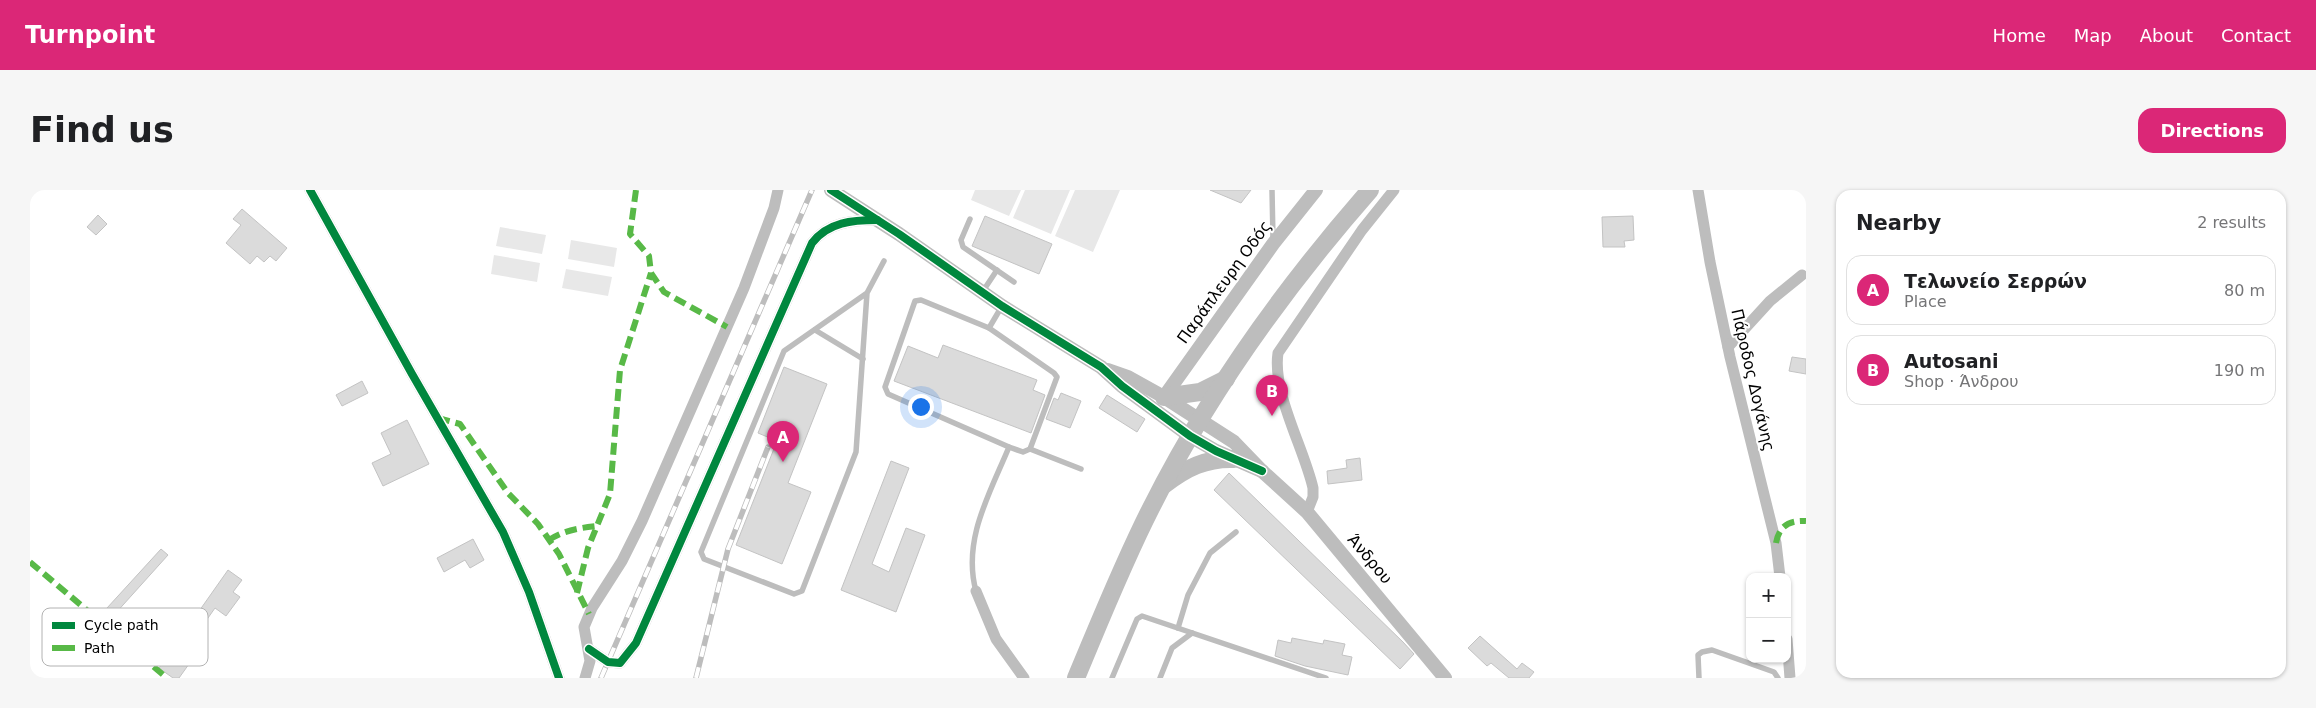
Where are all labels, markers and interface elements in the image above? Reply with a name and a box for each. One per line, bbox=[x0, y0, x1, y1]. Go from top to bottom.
text: Turnpoint bbox=[25, 21, 155, 49]
text: Home bbox=[1993, 25, 2046, 46]
text: Map bbox=[2074, 25, 2112, 46]
text: About bbox=[2140, 25, 2193, 46]
text: Contact bbox=[2221, 25, 2291, 46]
button: Directions bbox=[2138, 108, 2286, 153]
text: Find us bbox=[30, 110, 174, 150]
text: Nearby bbox=[1856, 211, 1941, 235]
text: 2 results bbox=[2197, 213, 2266, 232]
street label: Παράπλευρη Οδός bbox=[1173, 217, 1275, 347]
text: Τελωνείο Σερρών bbox=[1904, 270, 2087, 292]
text: A bbox=[1867, 281, 1879, 300]
text: 80 m bbox=[2224, 281, 2265, 300]
text: Place bbox=[1904, 292, 1947, 311]
street label: Πάροδος Δογάνης bbox=[1727, 307, 1779, 453]
text: Autosani bbox=[1904, 350, 1999, 372]
text: B bbox=[1867, 361, 1879, 380]
text: 190 m bbox=[2214, 361, 2265, 380]
text: Shop · Άνδρου bbox=[1904, 372, 2019, 391]
pin: B bbox=[1256, 375, 1288, 416]
your location bbox=[908, 394, 934, 420]
pin: A bbox=[767, 421, 799, 462]
street label: Άνδρου bbox=[1344, 530, 1396, 588]
map controls bbox=[1746, 573, 1791, 663]
button: + bbox=[1746, 573, 1791, 618]
legend bbox=[42, 608, 208, 666]
text: Cycle path bbox=[84, 617, 159, 633]
button: − bbox=[1746, 618, 1791, 663]
text: Path bbox=[84, 640, 115, 656]

